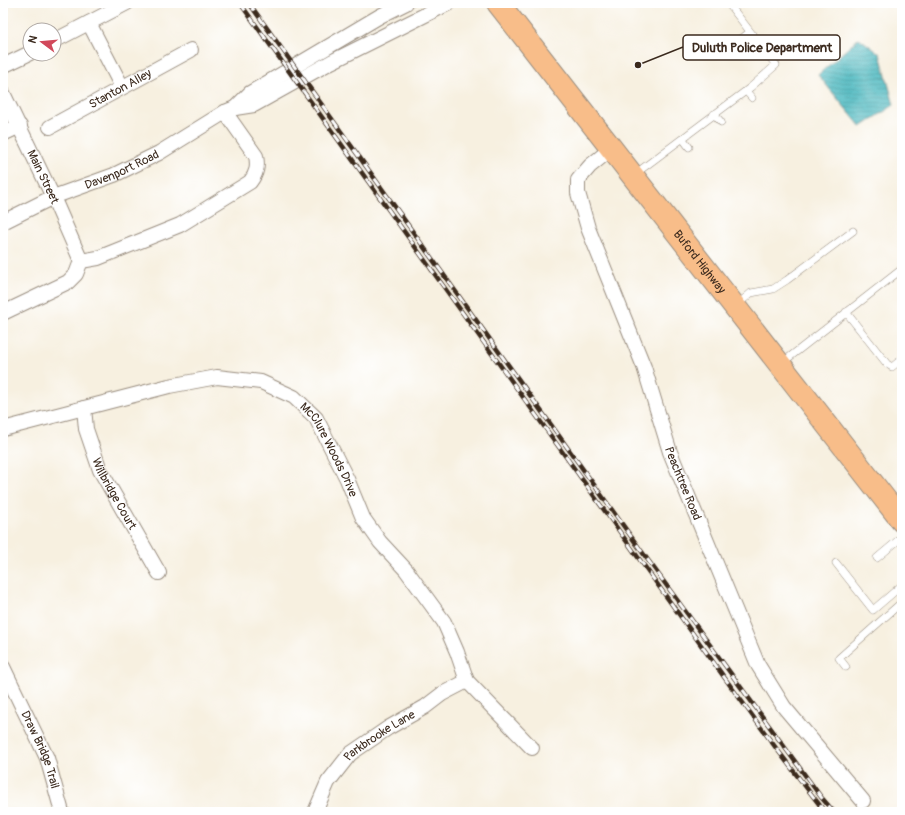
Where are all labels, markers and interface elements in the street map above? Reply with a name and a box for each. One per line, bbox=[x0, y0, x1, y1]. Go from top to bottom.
north arrow bbox=[22, 22, 62, 62]
text: N bbox=[26, 33, 40, 45]
callout: Duluth Police Department bbox=[683, 35, 840, 60]
text: Duluth Police Department bbox=[692, 40, 833, 56]
street label: Stanton Alley bbox=[86, 66, 154, 112]
street label: Main Street bbox=[24, 147, 63, 206]
street label: Davenport Road bbox=[83, 147, 162, 192]
street label: Buford Highway bbox=[670, 227, 729, 296]
street label: McClure Woods Drive bbox=[297, 399, 361, 499]
street label: Peachtree Road bbox=[661, 445, 705, 522]
street label: Willbridge Court bbox=[89, 456, 140, 532]
street label: Parkbrooke Lane bbox=[340, 707, 418, 764]
street label: Draw Bridge Trail bbox=[18, 708, 63, 790]

